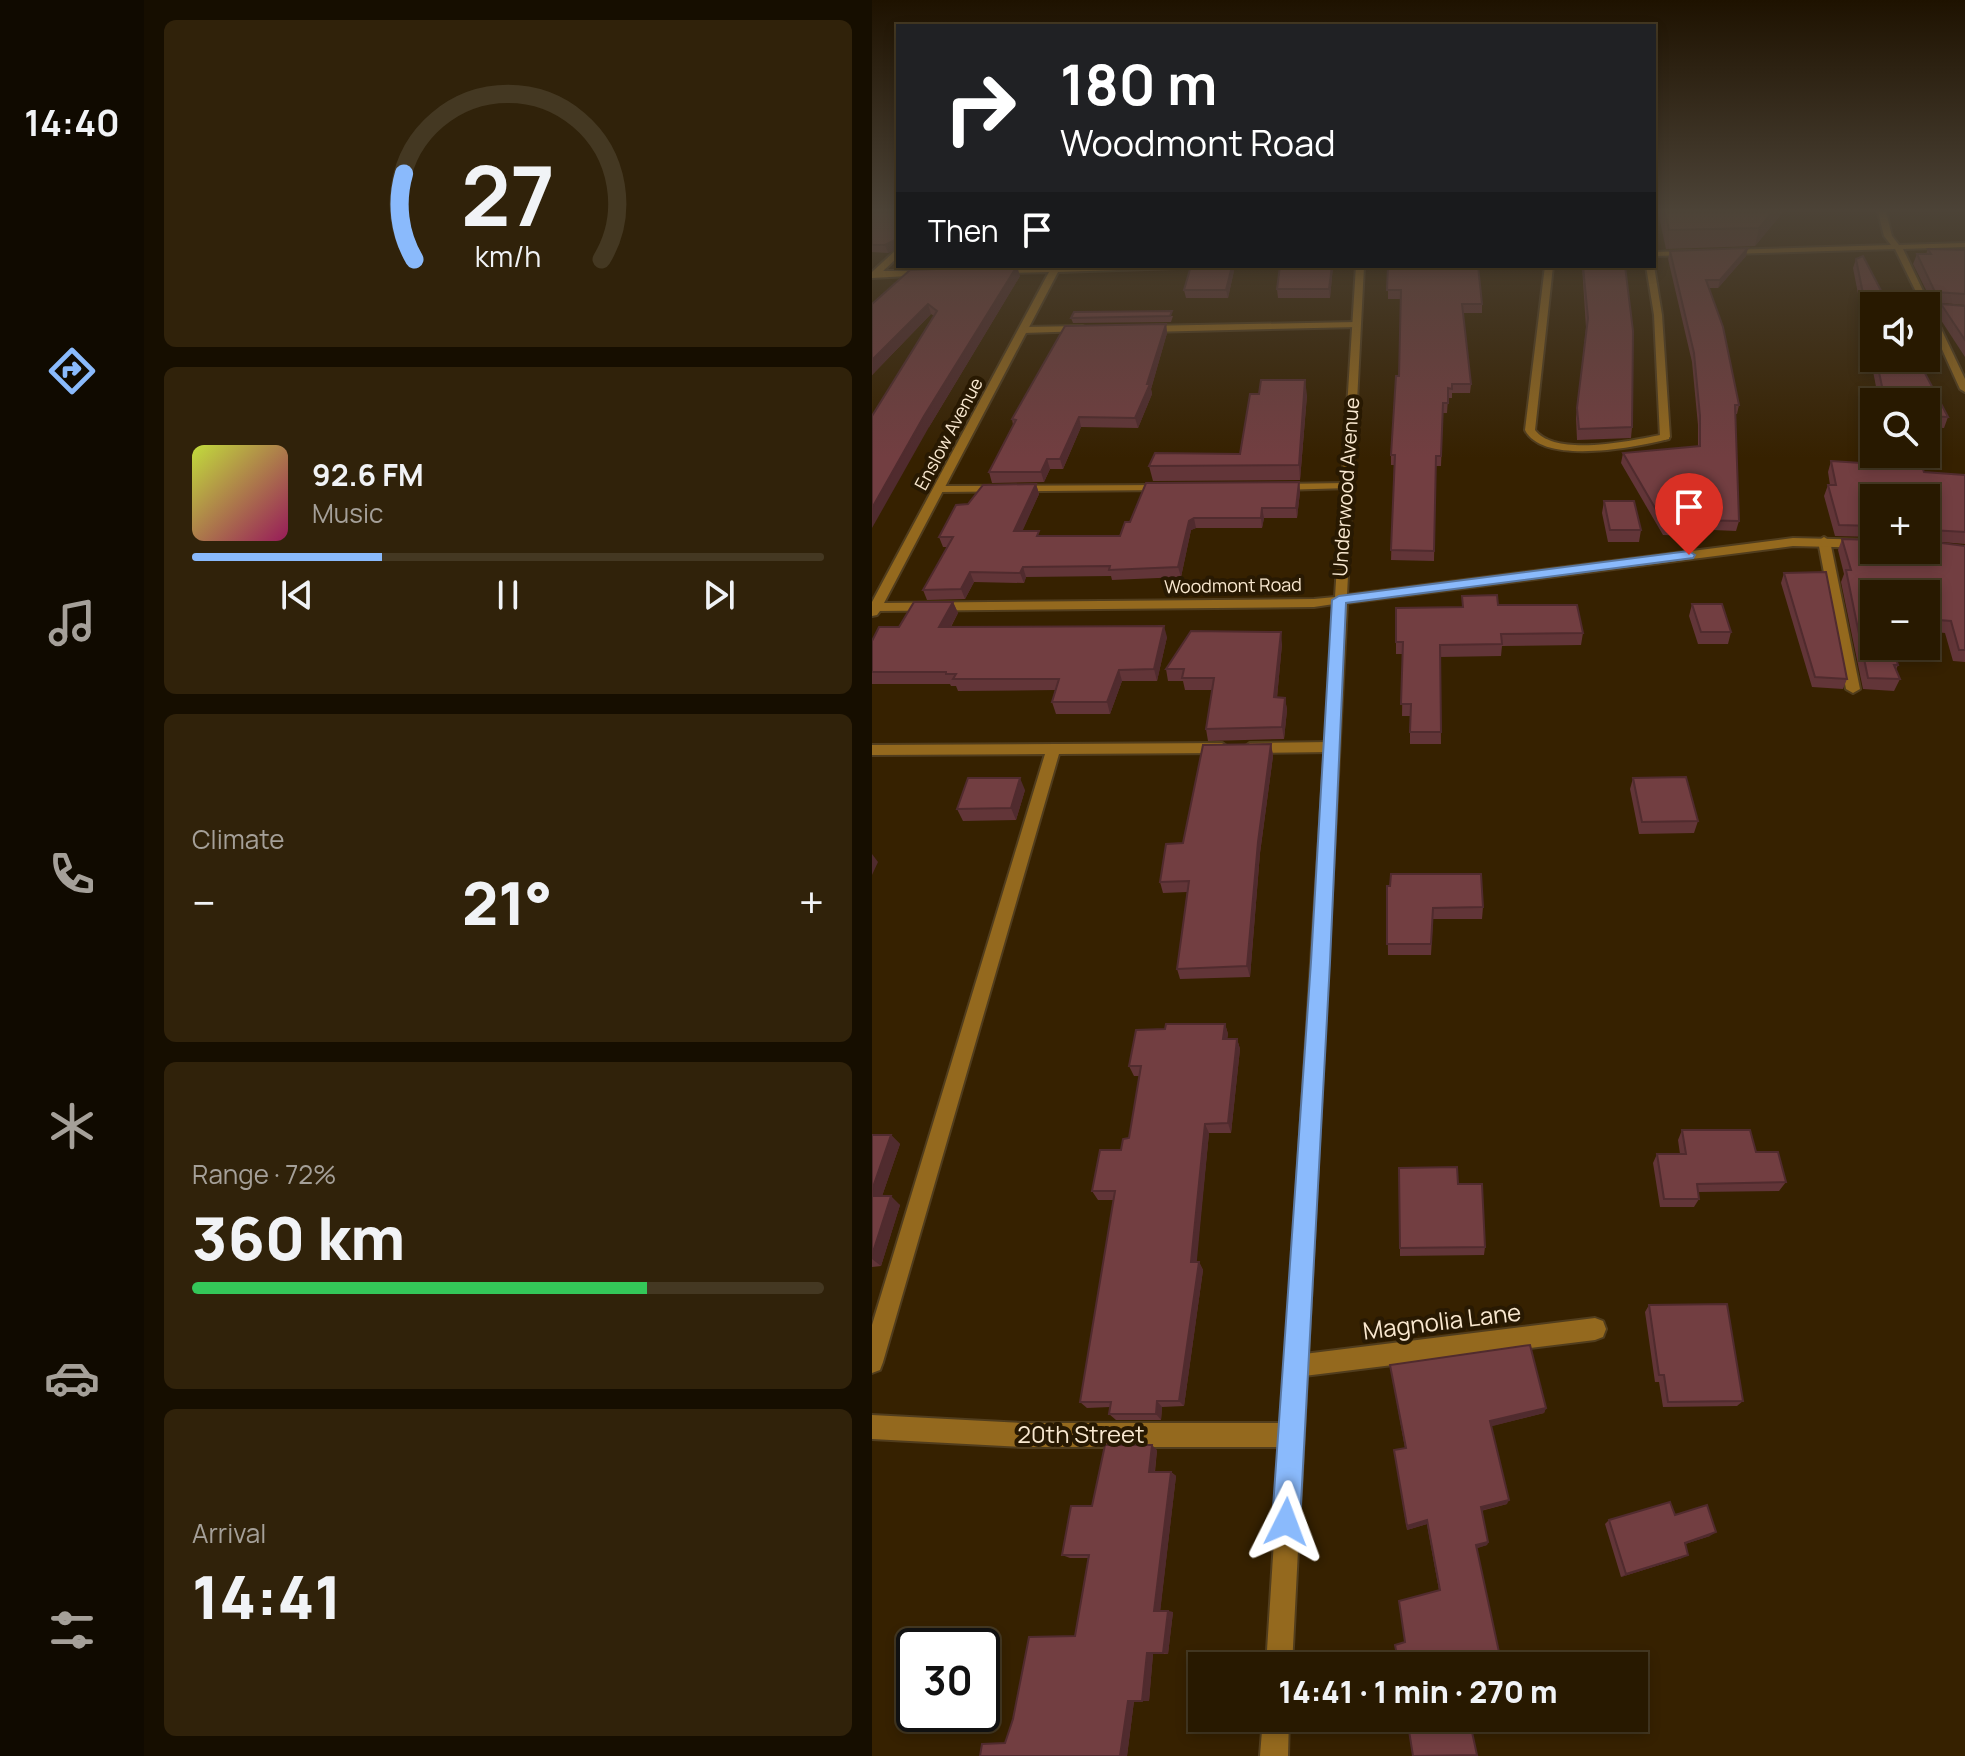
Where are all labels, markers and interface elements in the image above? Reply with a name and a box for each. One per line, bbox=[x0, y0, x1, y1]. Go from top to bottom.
text: 180 m bbox=[1060, 45, 1217, 122]
icon: right bbox=[928, 56, 1032, 160]
text: 14:40 bbox=[24, 98, 120, 147]
text: Woodmont Road bbox=[1060, 118, 1335, 167]
text: 27 bbox=[461, 136, 555, 250]
icon: arrive bbox=[1015, 208, 1059, 252]
text: Then bbox=[928, 210, 999, 251]
text: km/h bbox=[475, 237, 541, 276]
map controls bbox=[1860, 292, 1940, 660]
button: sound bbox=[1860, 292, 1940, 372]
icon: directions bbox=[44, 343, 100, 399]
street label: Enslow Avenue bbox=[908, 373, 988, 494]
button: search bbox=[1860, 388, 1940, 468]
street label: Underwood Avenue bbox=[1326, 396, 1365, 577]
text: 92.6 FM bbox=[312, 454, 424, 495]
pin bbox=[1655, 473, 1723, 555]
button: + bbox=[1860, 484, 1940, 564]
icon: arrive bbox=[1667, 485, 1711, 529]
text: Music bbox=[312, 495, 383, 531]
street label: Woodmont Road bbox=[1164, 572, 1302, 598]
icon: previous bbox=[275, 573, 319, 617]
icon: pause bbox=[486, 573, 530, 617]
icon: next bbox=[697, 573, 741, 617]
button: − bbox=[1860, 580, 1940, 660]
icon: music bbox=[44, 595, 100, 651]
text: Climate bbox=[192, 821, 284, 857]
icon: phone bbox=[44, 846, 100, 902]
text: 21° bbox=[462, 861, 552, 943]
text: − bbox=[192, 872, 216, 932]
text: + bbox=[799, 872, 824, 932]
icon: climate bbox=[44, 1098, 100, 1154]
text: Range · 72% bbox=[192, 1156, 336, 1192]
text: 360 km bbox=[192, 1196, 405, 1278]
street label: Magnolia Lane bbox=[1361, 1294, 1523, 1347]
icon: car bbox=[44, 1350, 100, 1406]
street label: 20th Street bbox=[1017, 1417, 1145, 1450]
position arrow bbox=[1244, 1480, 1328, 1564]
text: Arrival bbox=[192, 1515, 266, 1551]
text: 14:41 bbox=[192, 1555, 342, 1637]
icon: filters bbox=[44, 1602, 100, 1658]
speed limit sign: 30 bbox=[896, 1628, 1000, 1732]
text: 14:41 · 1 min · 270 m bbox=[1279, 1671, 1557, 1712]

